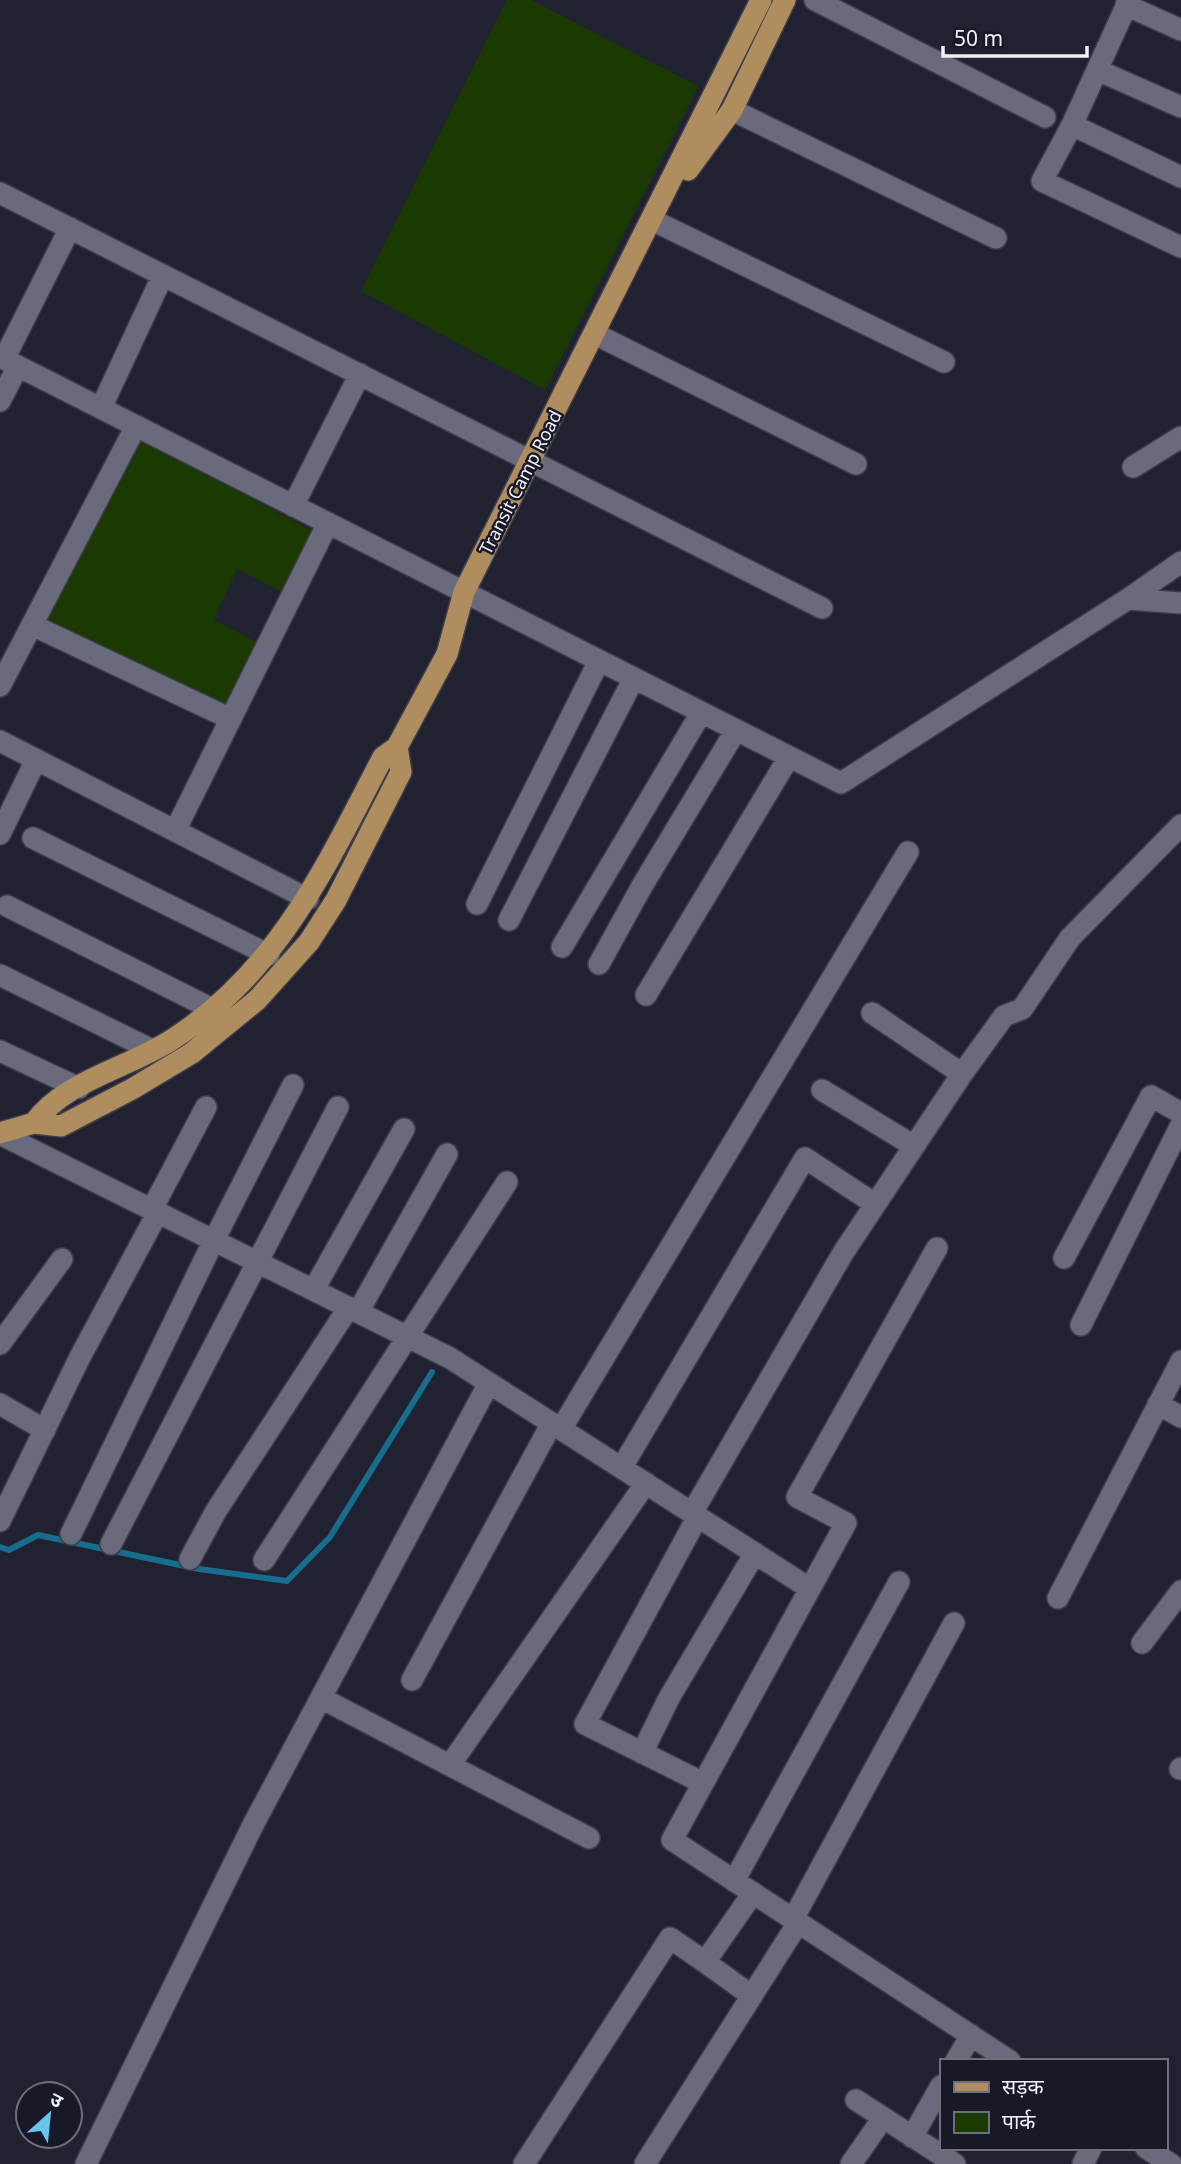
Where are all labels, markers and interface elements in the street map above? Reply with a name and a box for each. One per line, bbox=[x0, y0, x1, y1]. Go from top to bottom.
scale bar bbox=[943, 14, 1086, 58]
text: 50 m bbox=[954, 24, 1003, 52]
street label: Transit Camp Road bbox=[473, 406, 567, 558]
legend bbox=[940, 2059, 1167, 2150]
text: सड़क bbox=[1002, 2072, 1044, 2100]
north arrow bbox=[14, 2080, 84, 2150]
text: उ bbox=[46, 2086, 68, 2114]
text: पार्क bbox=[1002, 2107, 1036, 2135]

